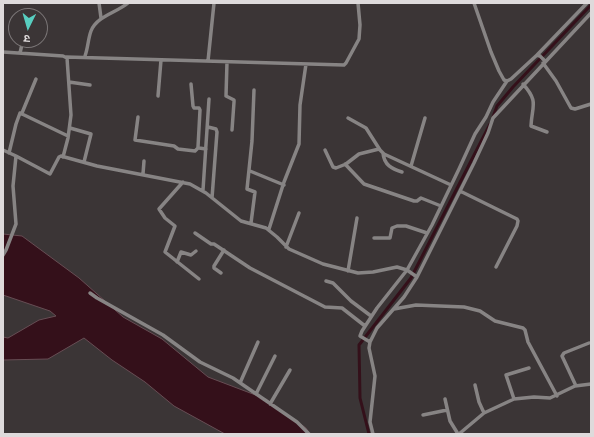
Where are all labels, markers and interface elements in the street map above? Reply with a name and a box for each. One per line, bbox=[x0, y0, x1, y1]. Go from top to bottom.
north arrow bbox=[8, 8, 48, 48]
text: उ bbox=[23, 32, 31, 46]

